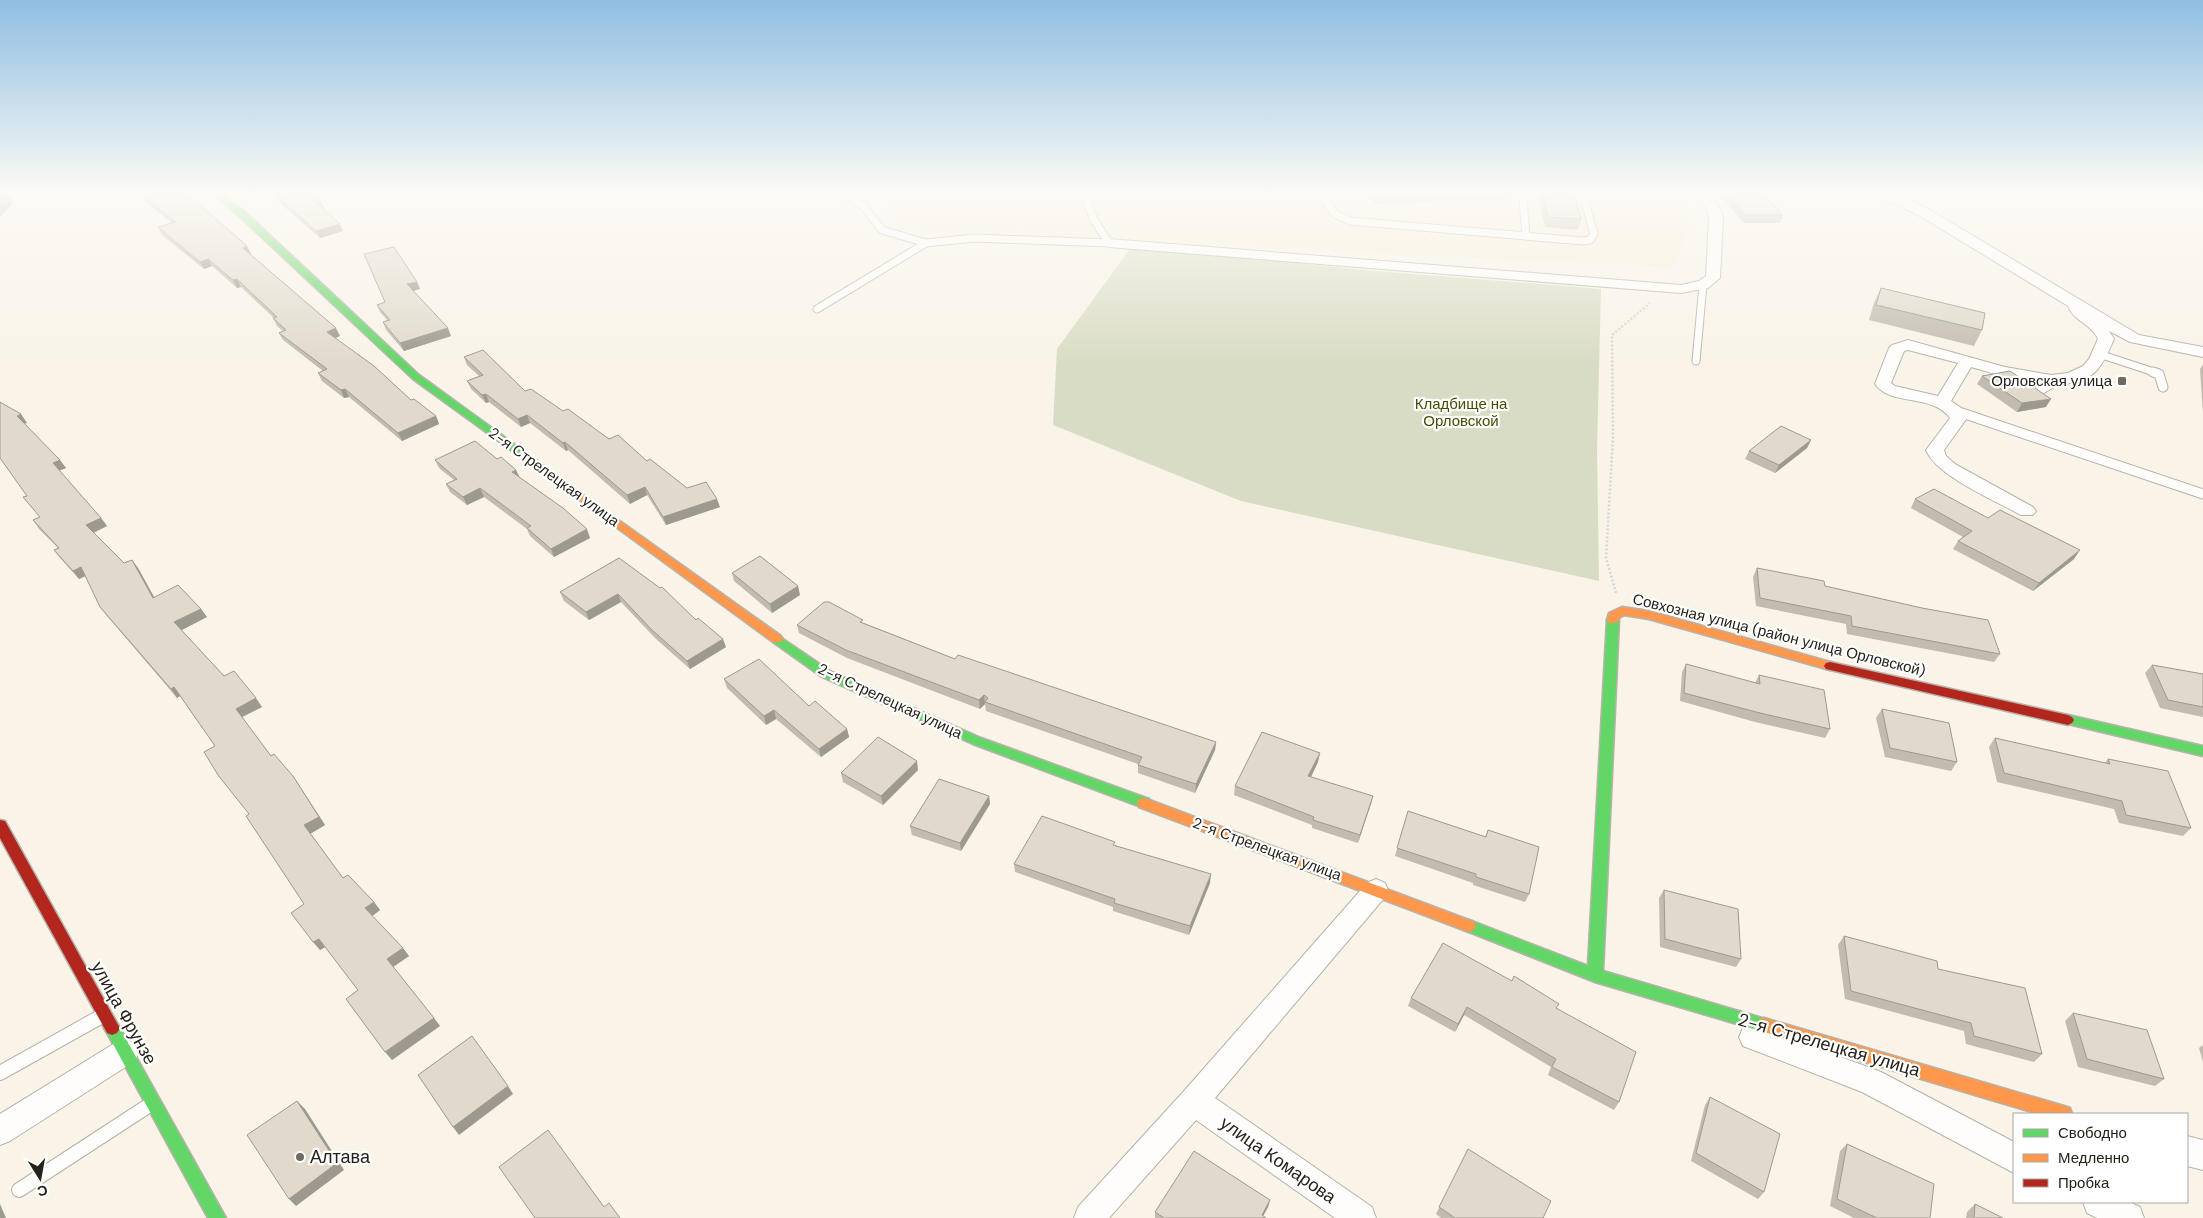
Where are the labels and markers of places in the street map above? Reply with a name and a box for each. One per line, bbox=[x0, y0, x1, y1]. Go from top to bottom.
place label: Орловская улица bbox=[1991, 371, 2113, 391]
marker: Орловская улица bbox=[2116, 375, 2128, 387]
place label: Алтава bbox=[310, 1145, 371, 1169]
marker: Алтава bbox=[294, 1151, 306, 1163]

